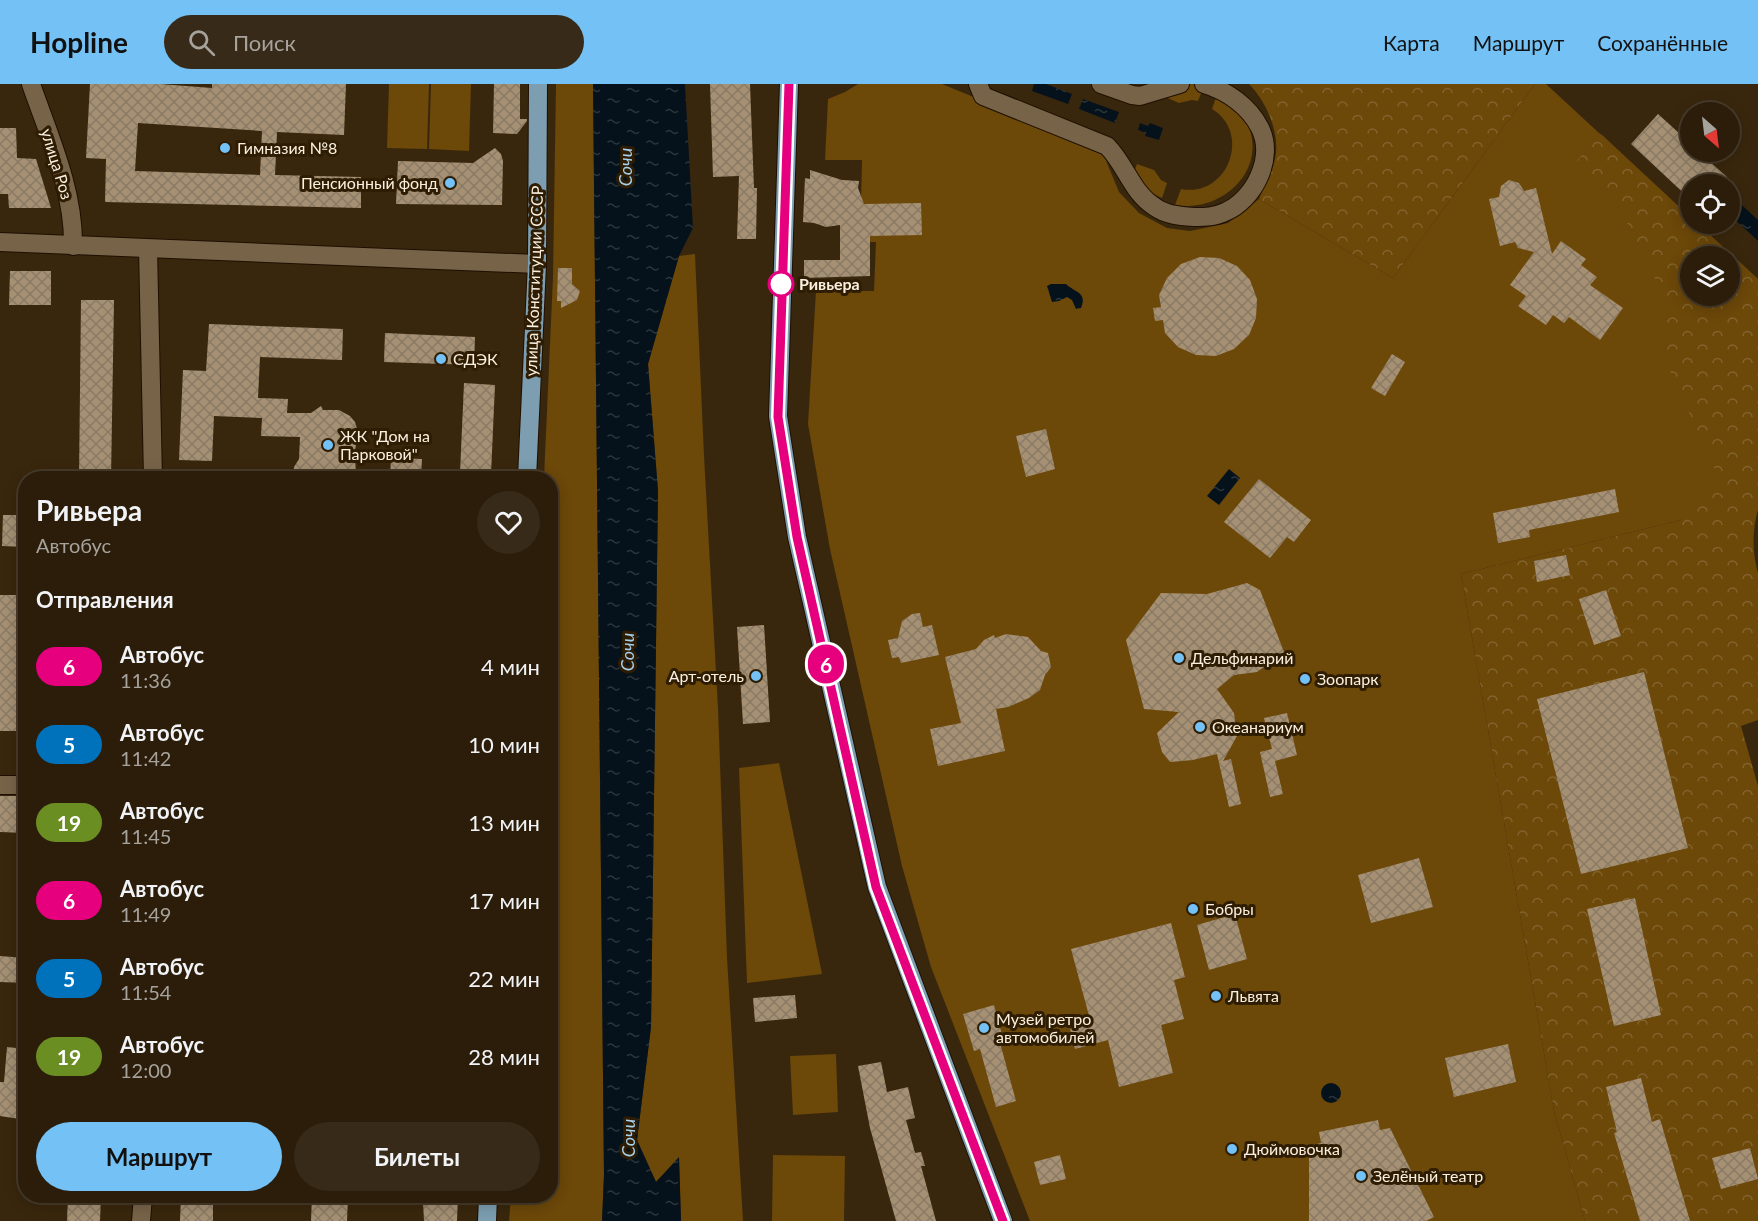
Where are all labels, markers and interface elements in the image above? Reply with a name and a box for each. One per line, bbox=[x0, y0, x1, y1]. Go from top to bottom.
search box bbox=[164, 15, 584, 69]
text: Hopline bbox=[30, 25, 128, 59]
icon: search bbox=[185, 26, 218, 59]
text: Поиск bbox=[233, 29, 296, 56]
text: Карта bbox=[1383, 30, 1440, 55]
text: Маршрут bbox=[1473, 30, 1564, 55]
text: Сохранённые bbox=[1597, 30, 1728, 55]
north arrow bbox=[1680, 102, 1740, 162]
map controls bbox=[1680, 102, 1740, 306]
street label: улица Роз bbox=[38, 126, 77, 202]
place label: Гимназия №8 bbox=[237, 138, 337, 157]
marker: Гимназия №8 bbox=[218, 141, 232, 155]
water label: Сочи bbox=[614, 148, 636, 186]
place label: Пенсионный фонд bbox=[301, 173, 438, 192]
button: locate bbox=[1680, 174, 1740, 234]
marker: Пенсионный фонд bbox=[443, 176, 457, 190]
street label: улица Конституции СССР bbox=[521, 185, 546, 377]
button: layers bbox=[1680, 246, 1740, 306]
marker: Ривьера bbox=[768, 271, 794, 297]
place label: Ривьера bbox=[799, 274, 860, 293]
place label: СДЭК bbox=[453, 349, 498, 368]
marker: СДЭК bbox=[434, 352, 448, 366]
place label: ЖК "Дом на Парковой" bbox=[340, 426, 430, 463]
marker: ЖК "Дом на Парковой" bbox=[321, 438, 335, 452]
button: heart bbox=[477, 491, 540, 554]
text: Ривьера bbox=[36, 493, 142, 527]
text: Автобус bbox=[36, 533, 111, 557]
text: Отправления bbox=[36, 586, 174, 613]
water label: Сочи bbox=[616, 633, 638, 671]
text: Автобус bbox=[120, 641, 204, 668]
line badge: 6 bbox=[806, 644, 846, 684]
place label: Дельфинарий bbox=[1191, 648, 1293, 667]
marker: Дельфинарий bbox=[1172, 651, 1186, 665]
text: 6 bbox=[820, 652, 832, 677]
text: 4 мин bbox=[481, 653, 540, 680]
text: 6 bbox=[63, 654, 75, 679]
place label: Арт-отель bbox=[669, 666, 744, 685]
text: 11:36 bbox=[120, 668, 171, 692]
marker: Арт-отель bbox=[749, 669, 763, 683]
place label: Зоопарк bbox=[1317, 669, 1379, 688]
marker: Зоопарк bbox=[1298, 672, 1312, 686]
place label: Океанариум bbox=[1212, 717, 1304, 736]
text: Автобус bbox=[120, 719, 204, 746]
marker: Океанариум bbox=[1193, 720, 1207, 734]
text: 10 мин bbox=[468, 731, 540, 758]
text: 5 bbox=[63, 732, 75, 757]
text: 11:42 bbox=[120, 746, 171, 770]
text: Автобус bbox=[120, 797, 204, 824]
text: 13 мин bbox=[468, 809, 540, 836]
text: 19 bbox=[57, 810, 81, 835]
text: 11:45 bbox=[120, 824, 171, 848]
text: Автобус bbox=[120, 875, 204, 902]
text: 17 мин bbox=[468, 887, 540, 914]
text: 6 bbox=[63, 888, 75, 913]
place label: Бобры bbox=[1205, 899, 1254, 918]
text: 11:49 bbox=[120, 902, 171, 926]
marker: Бобры bbox=[1186, 902, 1200, 916]
text: Автобус bbox=[120, 953, 204, 980]
text: 22 мин bbox=[468, 965, 540, 992]
text: 5 bbox=[63, 966, 75, 991]
text: 11:54 bbox=[120, 980, 171, 1004]
place label: Львята bbox=[1227, 986, 1279, 1005]
marker: Львята bbox=[1209, 989, 1223, 1003]
place label: Музей ретро автомобилей bbox=[996, 1009, 1095, 1046]
marker: Музей ретро автомобилей bbox=[977, 1021, 991, 1035]
text: Автобус bbox=[120, 1031, 204, 1058]
text: 28 мин bbox=[468, 1043, 540, 1070]
text: 19 bbox=[57, 1044, 81, 1069]
text: 12:00 bbox=[120, 1058, 171, 1082]
water label: Сочи bbox=[617, 1119, 639, 1157]
button: Маршрут bbox=[36, 1122, 282, 1191]
button: Билеты bbox=[294, 1122, 540, 1191]
place label: Дюймовочка bbox=[1244, 1139, 1340, 1158]
marker: Дюймовочка bbox=[1225, 1142, 1239, 1156]
place label: Зелёный театр bbox=[1373, 1166, 1483, 1185]
marker: Зелёный театр bbox=[1354, 1169, 1368, 1183]

